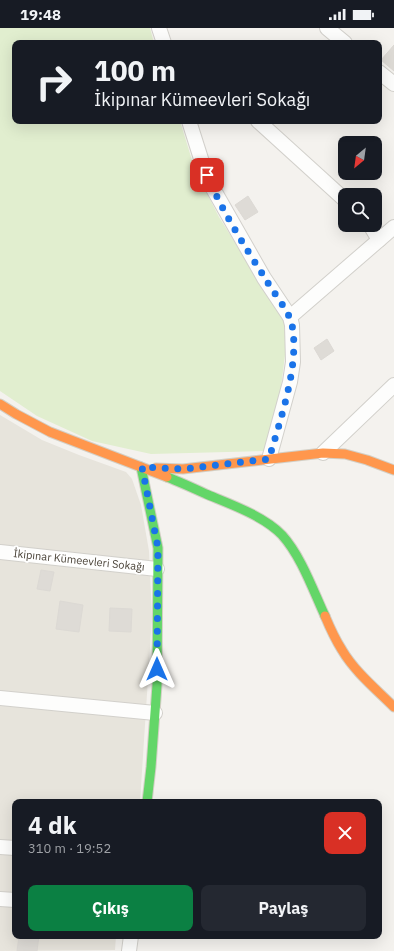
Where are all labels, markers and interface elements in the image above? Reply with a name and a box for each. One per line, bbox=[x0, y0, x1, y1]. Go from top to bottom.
text: 19:48 bbox=[20, 5, 61, 24]
text: 100 m bbox=[94, 52, 176, 89]
icon: right bbox=[28, 56, 80, 108]
text: İkipınar Kümeevleri Sokağı bbox=[94, 88, 310, 111]
north arrow bbox=[338, 136, 382, 180]
map controls bbox=[338, 136, 382, 232]
pin bbox=[190, 158, 224, 192]
icon: arrive bbox=[196, 164, 218, 186]
button: search bbox=[338, 188, 382, 232]
street label: İkipınar Kümeevleri Sokağı bbox=[13, 546, 145, 574]
position arrow bbox=[136, 648, 178, 690]
text: 4 dk bbox=[28, 809, 77, 841]
button: close bbox=[324, 812, 366, 854]
text: 310 m · 19:52 bbox=[28, 840, 111, 857]
button: Çıkış bbox=[28, 885, 193, 931]
button: Paylaş bbox=[201, 885, 366, 931]

